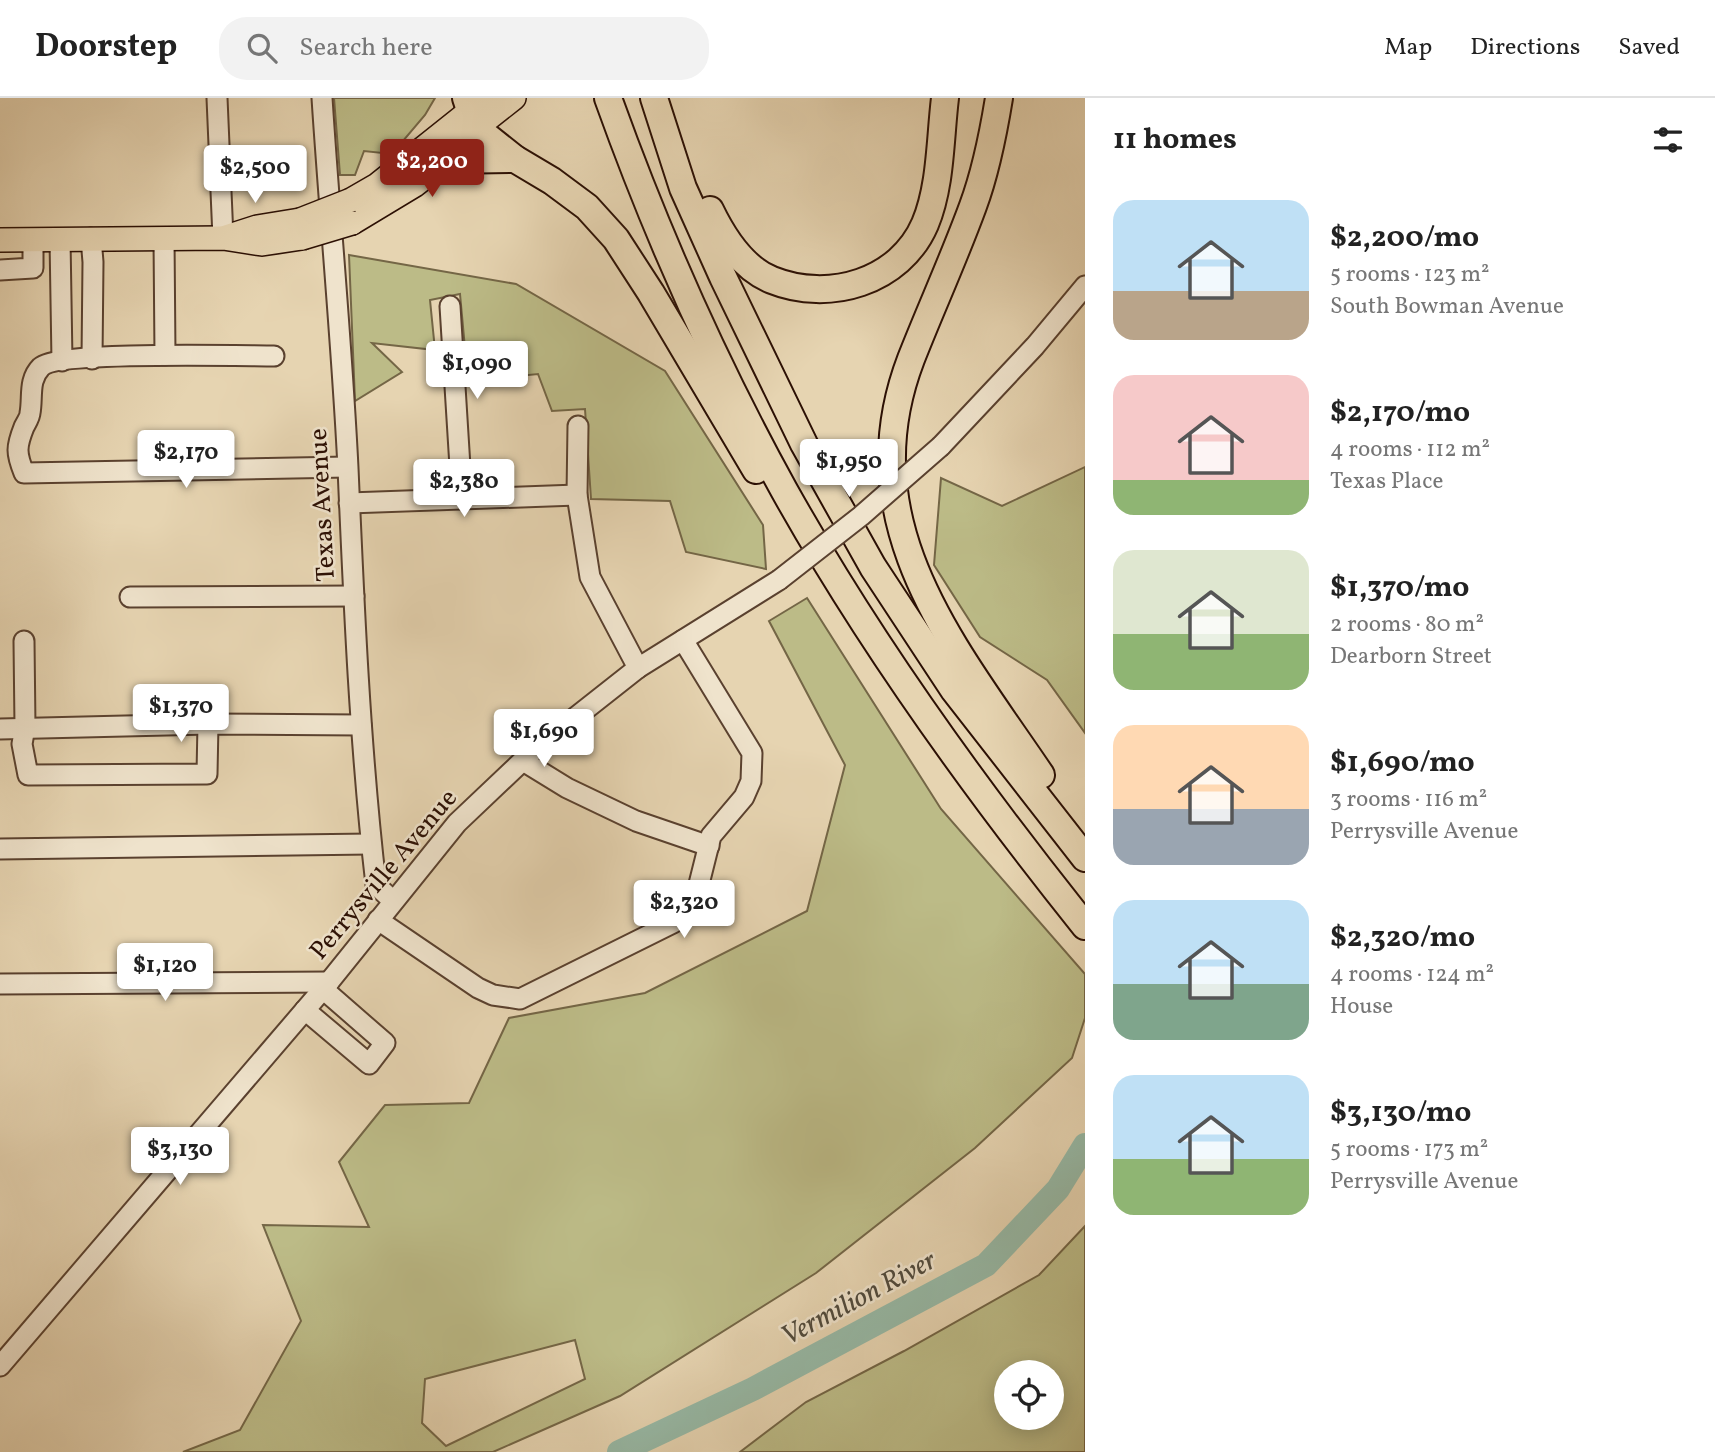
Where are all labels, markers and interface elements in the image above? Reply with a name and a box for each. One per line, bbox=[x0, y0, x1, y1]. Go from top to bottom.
search box bbox=[219, 17, 709, 80]
text: Doorstep bbox=[35, 25, 177, 71]
icon: search bbox=[243, 29, 281, 67]
text: Search here bbox=[299, 30, 433, 66]
text: Map bbox=[1384, 31, 1432, 65]
text: Directions bbox=[1470, 31, 1580, 65]
text: Saved bbox=[1618, 31, 1680, 65]
text: 11 homes bbox=[1113, 119, 1237, 161]
icon: filters bbox=[1649, 121, 1687, 159]
pin: $2,200 bbox=[375, 140, 489, 199]
pin: $2,500 bbox=[198, 146, 312, 205]
text: $2,200 bbox=[396, 146, 468, 178]
text: $2,500 bbox=[220, 152, 290, 184]
text: $2,200/mo bbox=[1330, 217, 1479, 259]
icon: home bbox=[1169, 228, 1253, 312]
text: 5 rooms · 123 m² bbox=[1330, 259, 1490, 291]
text: South Bowman Avenue bbox=[1330, 291, 1564, 323]
pin: $1,090 bbox=[420, 342, 534, 401]
text: $1,090 bbox=[442, 348, 512, 380]
text: $2,170/mo bbox=[1330, 392, 1470, 434]
icon: home bbox=[1169, 403, 1253, 487]
street label: Texas Avenue bbox=[301, 427, 345, 583]
pin: $2,170 bbox=[129, 430, 243, 490]
text: 4 rooms · 112 m² bbox=[1330, 434, 1490, 466]
text: $2,170 bbox=[153, 437, 219, 469]
pin: $1,950 bbox=[792, 440, 906, 499]
text: $1,950 bbox=[816, 446, 882, 478]
pin: $2,380 bbox=[407, 460, 521, 519]
text: $2,380 bbox=[429, 466, 499, 498]
text: Texas Place bbox=[1330, 466, 1444, 498]
text: $1,370/mo bbox=[1330, 567, 1469, 609]
icon: home bbox=[1169, 578, 1253, 662]
text: 2 rooms · 80 m² bbox=[1330, 609, 1484, 641]
text: Dearborn Street bbox=[1330, 641, 1492, 673]
pin: $1,370 bbox=[124, 684, 238, 744]
text: $1,370 bbox=[149, 691, 213, 723]
pin: $1,690 bbox=[487, 710, 601, 769]
text: $1,690 bbox=[510, 716, 578, 748]
text: $1,690/mo bbox=[1330, 742, 1475, 784]
icon: home bbox=[1169, 753, 1253, 837]
street label: Perrysville Avenue bbox=[302, 782, 466, 968]
text: 3 rooms · 116 m² bbox=[1330, 784, 1487, 816]
text: Perrysville Avenue bbox=[1330, 816, 1518, 848]
pin: $2,320 bbox=[627, 880, 741, 940]
text: $2,320 bbox=[650, 887, 718, 919]
text: $2,320/mo bbox=[1330, 917, 1475, 959]
icon: home bbox=[1169, 928, 1253, 1012]
pin: $1,120 bbox=[108, 944, 222, 1003]
text: $1,120 bbox=[133, 950, 197, 982]
text: 4 rooms · 124 m² bbox=[1330, 959, 1494, 991]
text: House bbox=[1330, 991, 1393, 1023]
text: $3,130/mo bbox=[1330, 1092, 1472, 1134]
icon: home bbox=[1169, 1103, 1253, 1187]
pin: $3,130 bbox=[123, 1128, 237, 1187]
text: $3,130 bbox=[147, 1134, 213, 1166]
text: 5 rooms · 173 m² bbox=[1330, 1134, 1488, 1166]
text: Perrysville Avenue bbox=[1330, 1166, 1518, 1198]
water label: Vermilion River bbox=[774, 1241, 944, 1356]
map controls bbox=[994, 1360, 1064, 1430]
button: locate bbox=[994, 1360, 1064, 1430]

